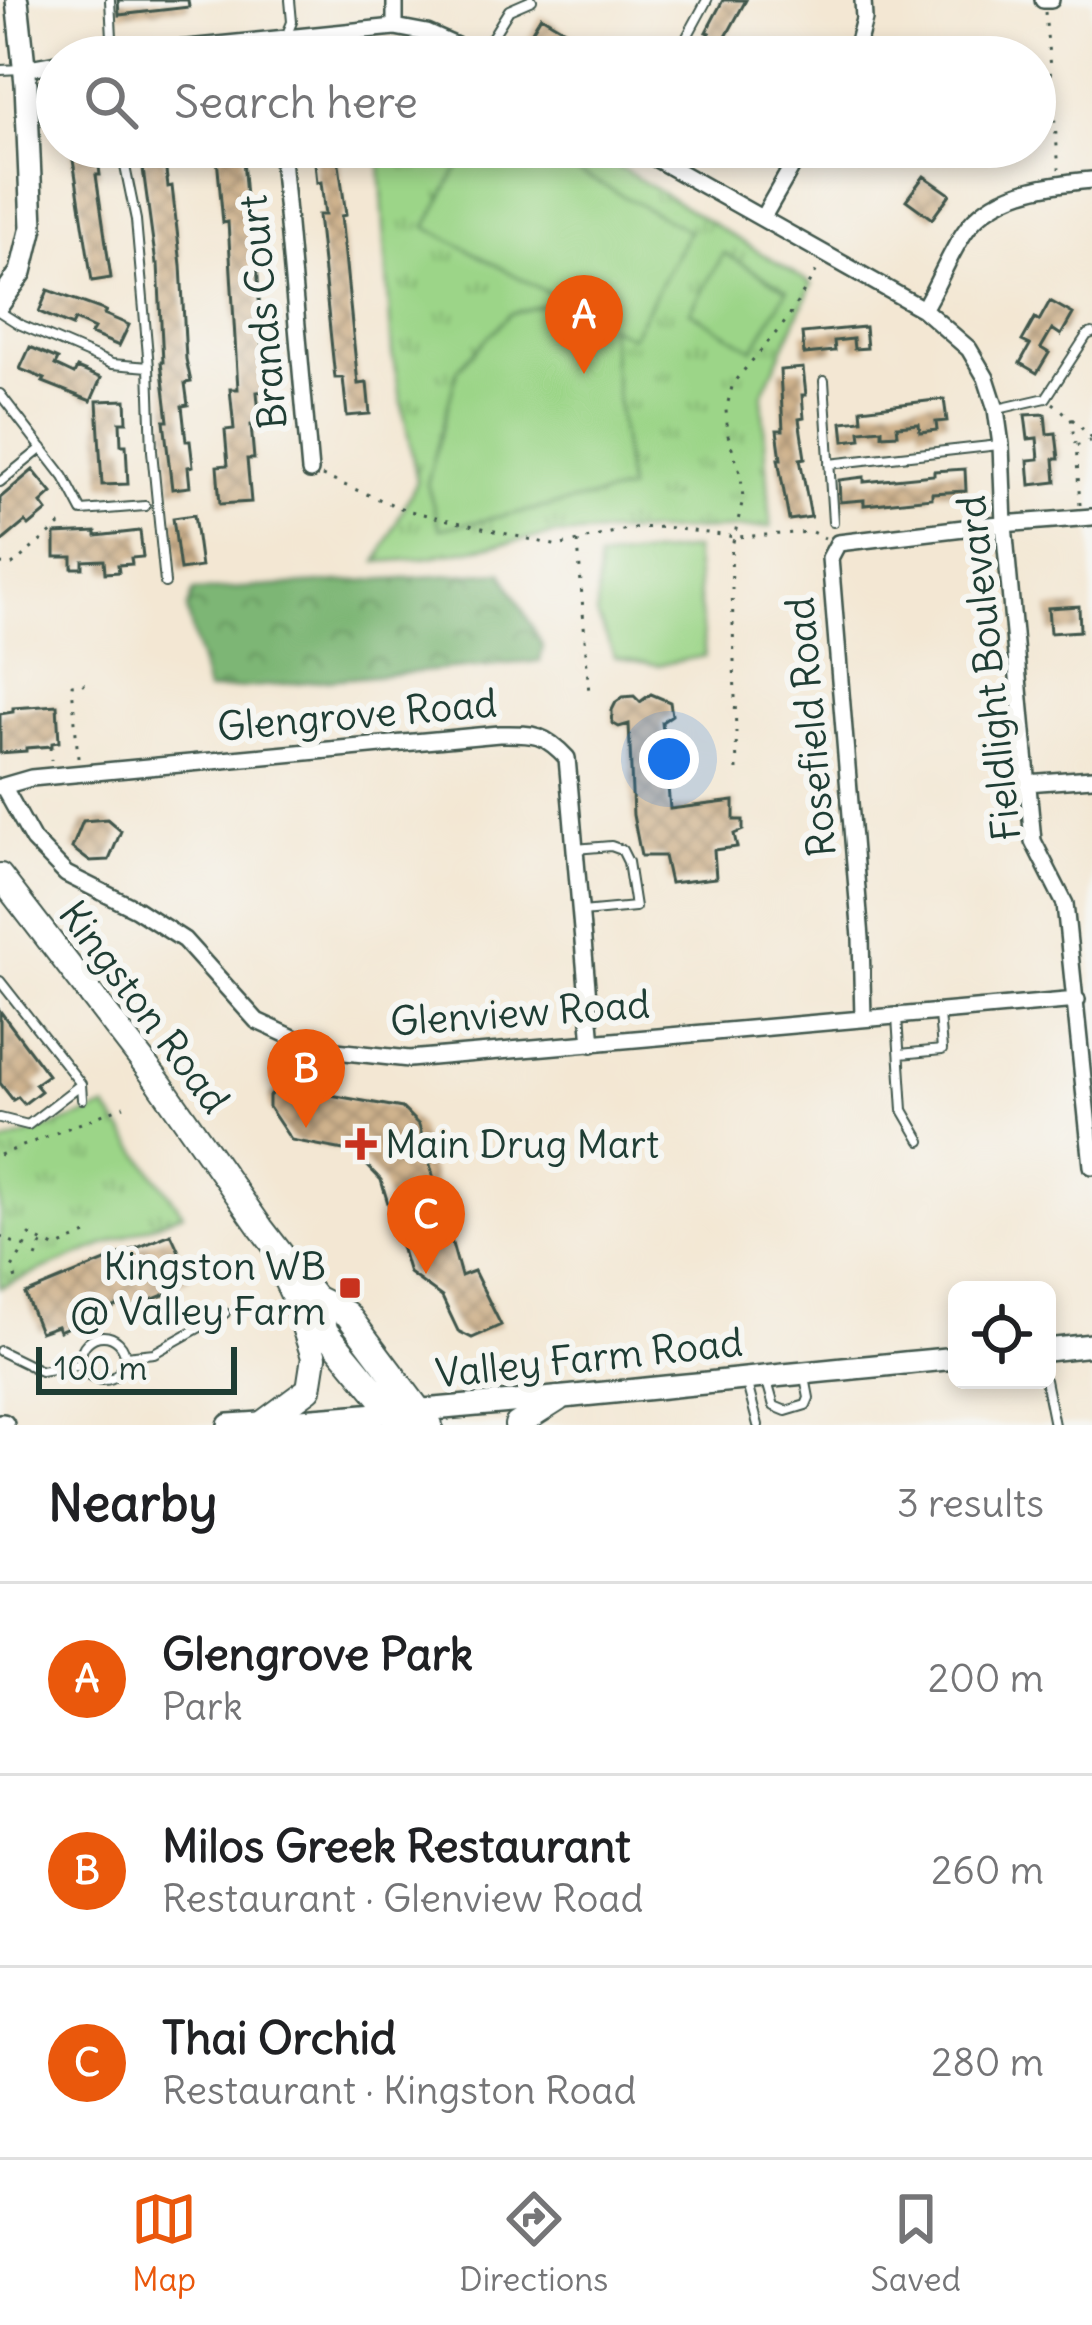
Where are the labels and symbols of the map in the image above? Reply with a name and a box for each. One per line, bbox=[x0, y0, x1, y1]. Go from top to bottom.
street label: Brands Court bbox=[228, 193, 298, 431]
pin: A bbox=[545, 275, 623, 374]
street label: Fieldlight Boulevard bbox=[947, 493, 1031, 843]
street label: Rosefield Road bbox=[775, 595, 847, 859]
street label: Glengrove Road bbox=[215, 678, 499, 752]
your location bbox=[639, 729, 699, 789]
street label: Kingston Road bbox=[48, 891, 240, 1123]
street label: Glenview Road bbox=[388, 979, 652, 1047]
pin: B bbox=[267, 1029, 345, 1128]
place label: Main Drug Mart bbox=[385, 1120, 659, 1169]
marker: Main Drug Mart bbox=[348, 1131, 374, 1157]
pin: C bbox=[387, 1175, 465, 1274]
place label: Kingston WB @ Valley Farm bbox=[70, 1242, 326, 1336]
marker: Kingston WB @ Valley Farm bbox=[337, 1275, 363, 1301]
street label: Valley Farm Road bbox=[433, 1318, 745, 1398]
scale bar bbox=[36, 1341, 237, 1394]

